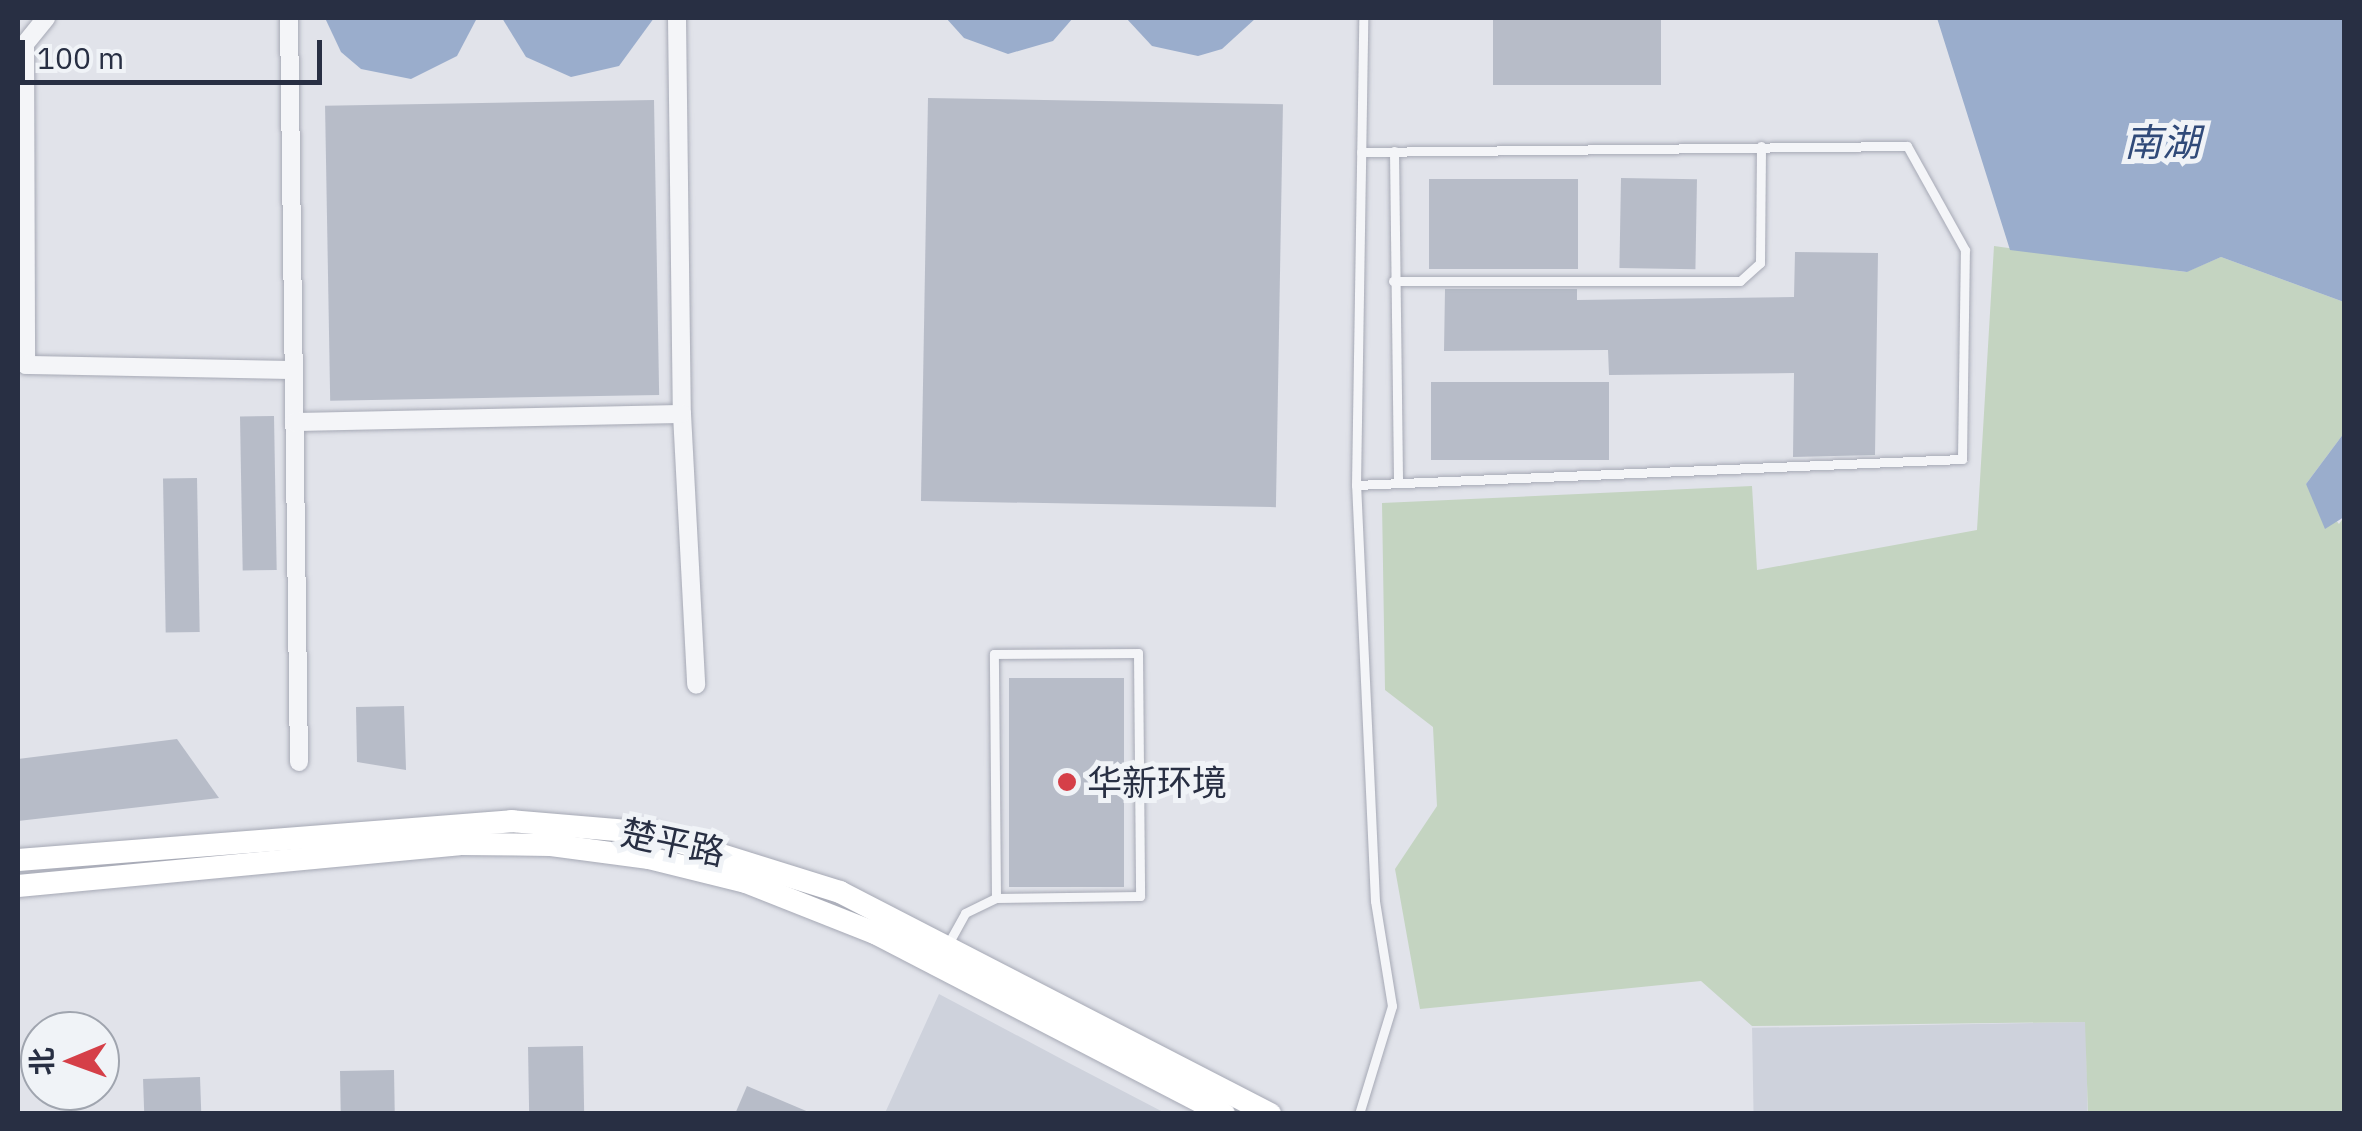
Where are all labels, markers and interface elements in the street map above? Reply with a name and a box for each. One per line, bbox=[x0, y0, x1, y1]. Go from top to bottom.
scale bar bbox=[25, 20, 328, 82]
text: 100 m bbox=[37, 38, 124, 77]
water label: 南湖 bbox=[2124, 119, 2200, 165]
place label: 华新环境 bbox=[1087, 761, 1227, 803]
marker: 华新环境 bbox=[1056, 771, 1078, 793]
street label: 楚平路 bbox=[617, 811, 729, 873]
north arrow bbox=[20, 1011, 120, 1111]
text: 北 bbox=[23, 1047, 60, 1076]

